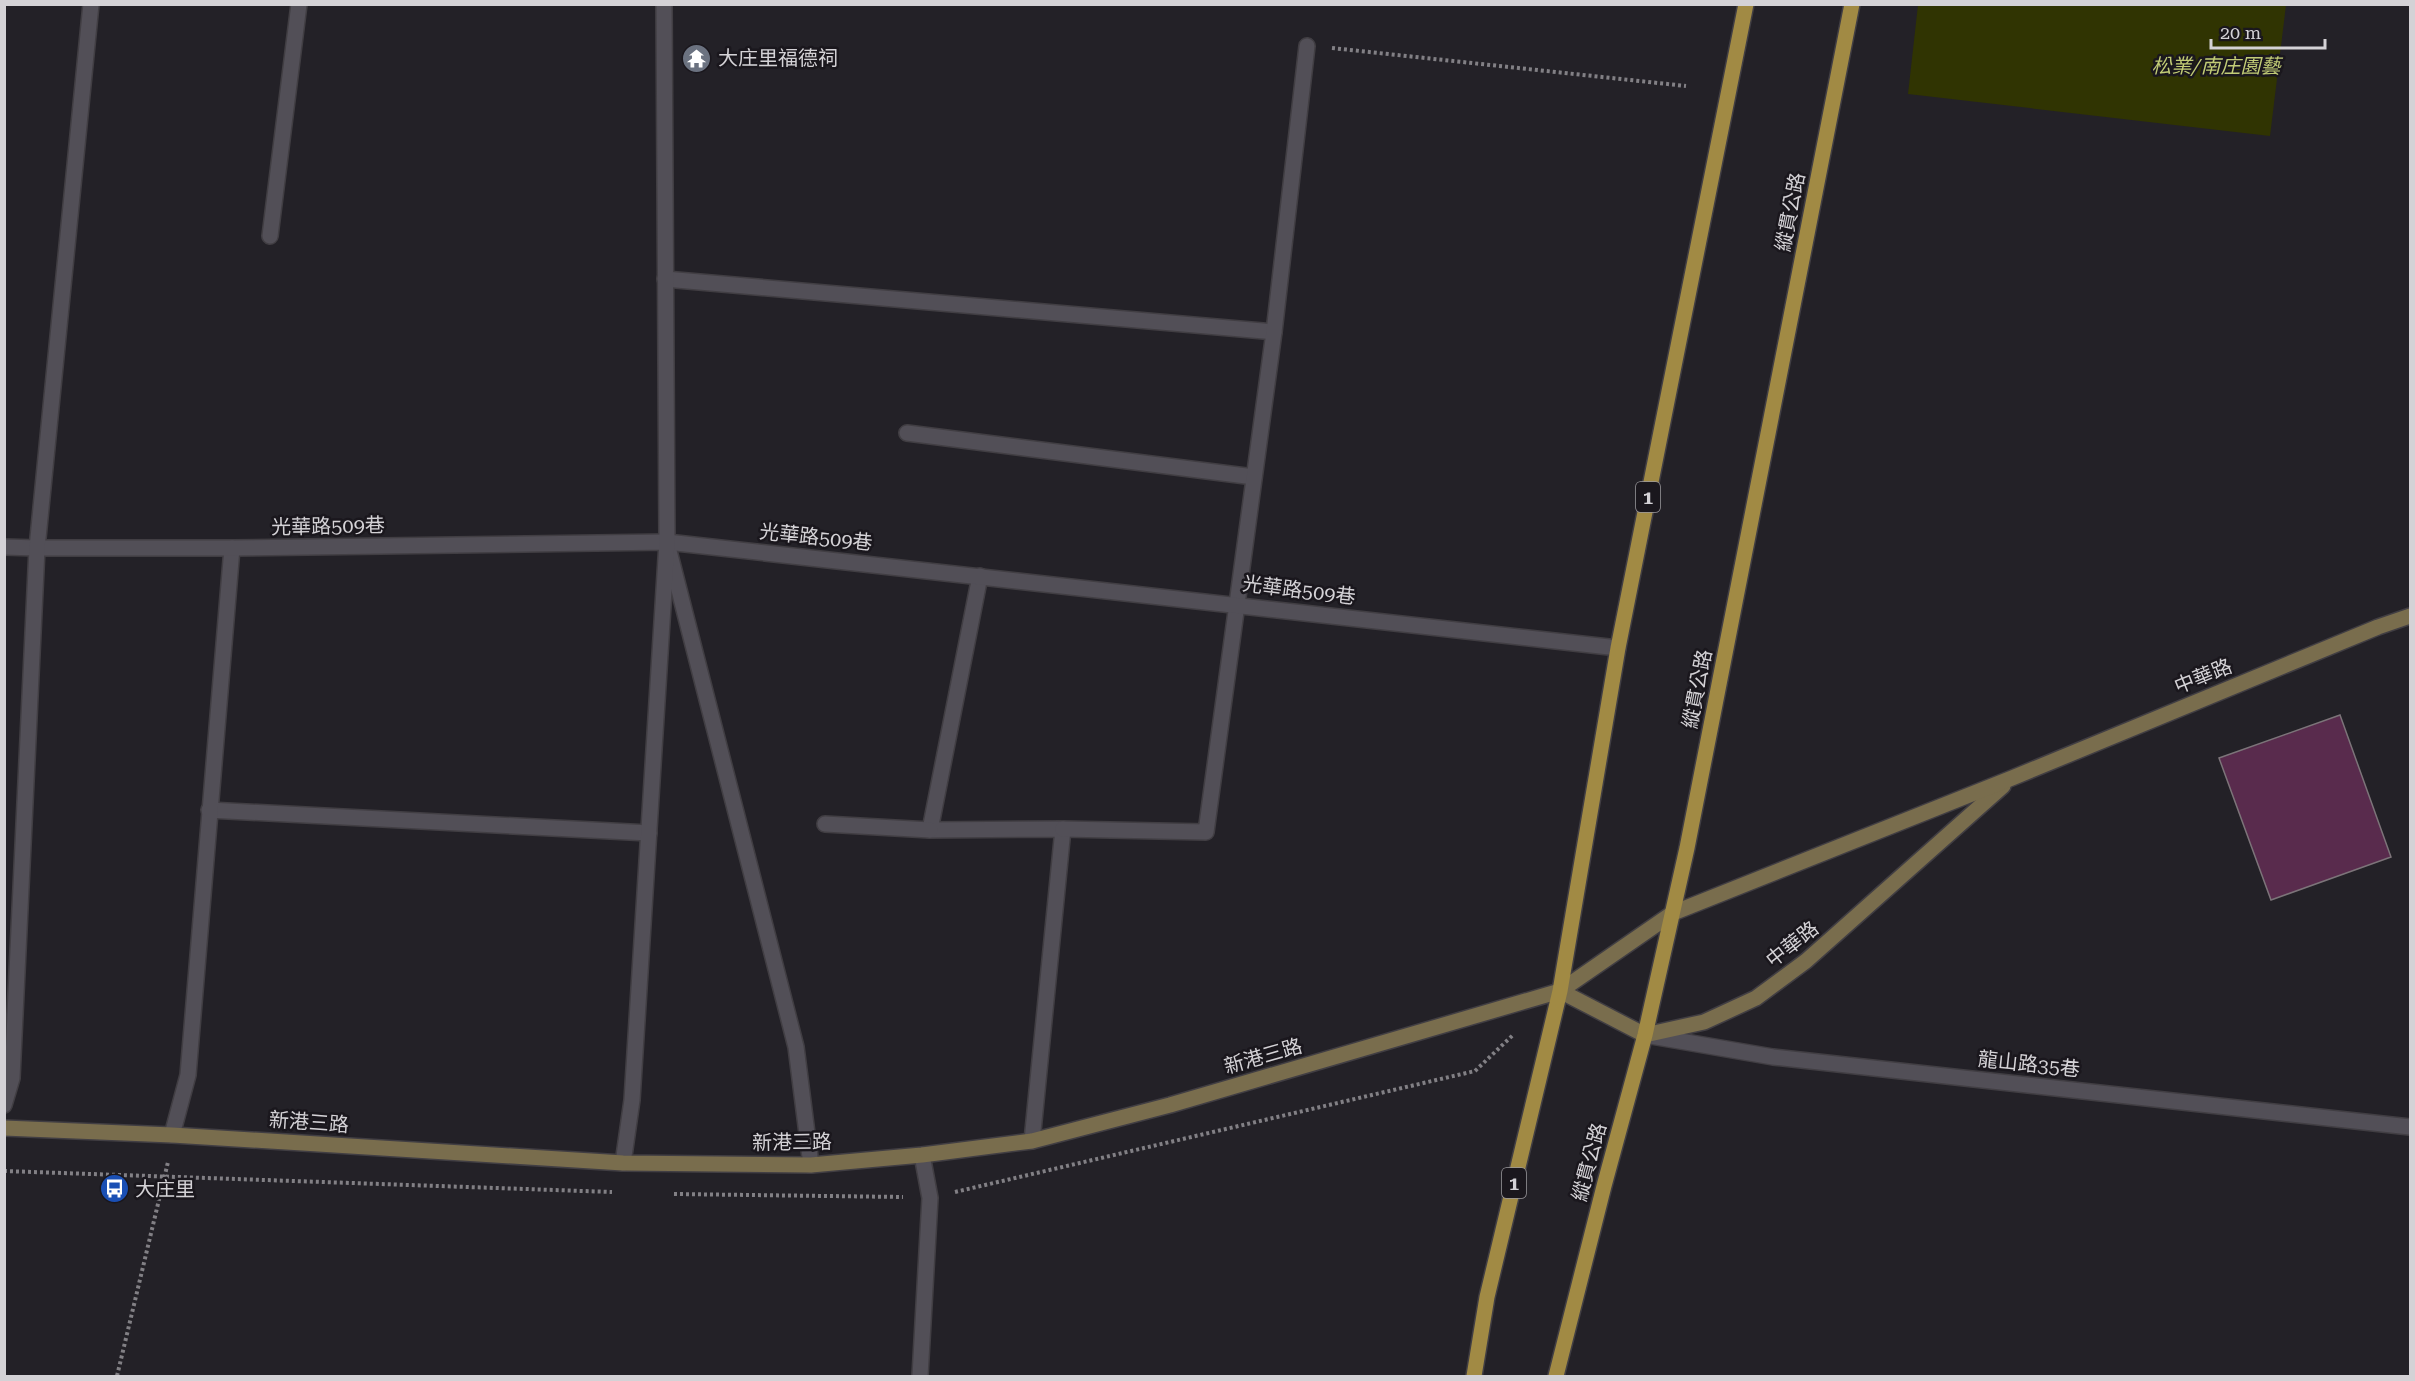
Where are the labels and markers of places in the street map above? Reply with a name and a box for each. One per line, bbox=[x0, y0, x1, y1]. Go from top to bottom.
temple icon: 大庄里福德祠 bbox=[681, 42, 713, 74]
place label: 大庄里福德祠 bbox=[718, 46, 838, 70]
bus stop icon: 大庄里 bbox=[98, 1173, 130, 1205]
place label: 大庄里 bbox=[135, 1177, 195, 1201]

